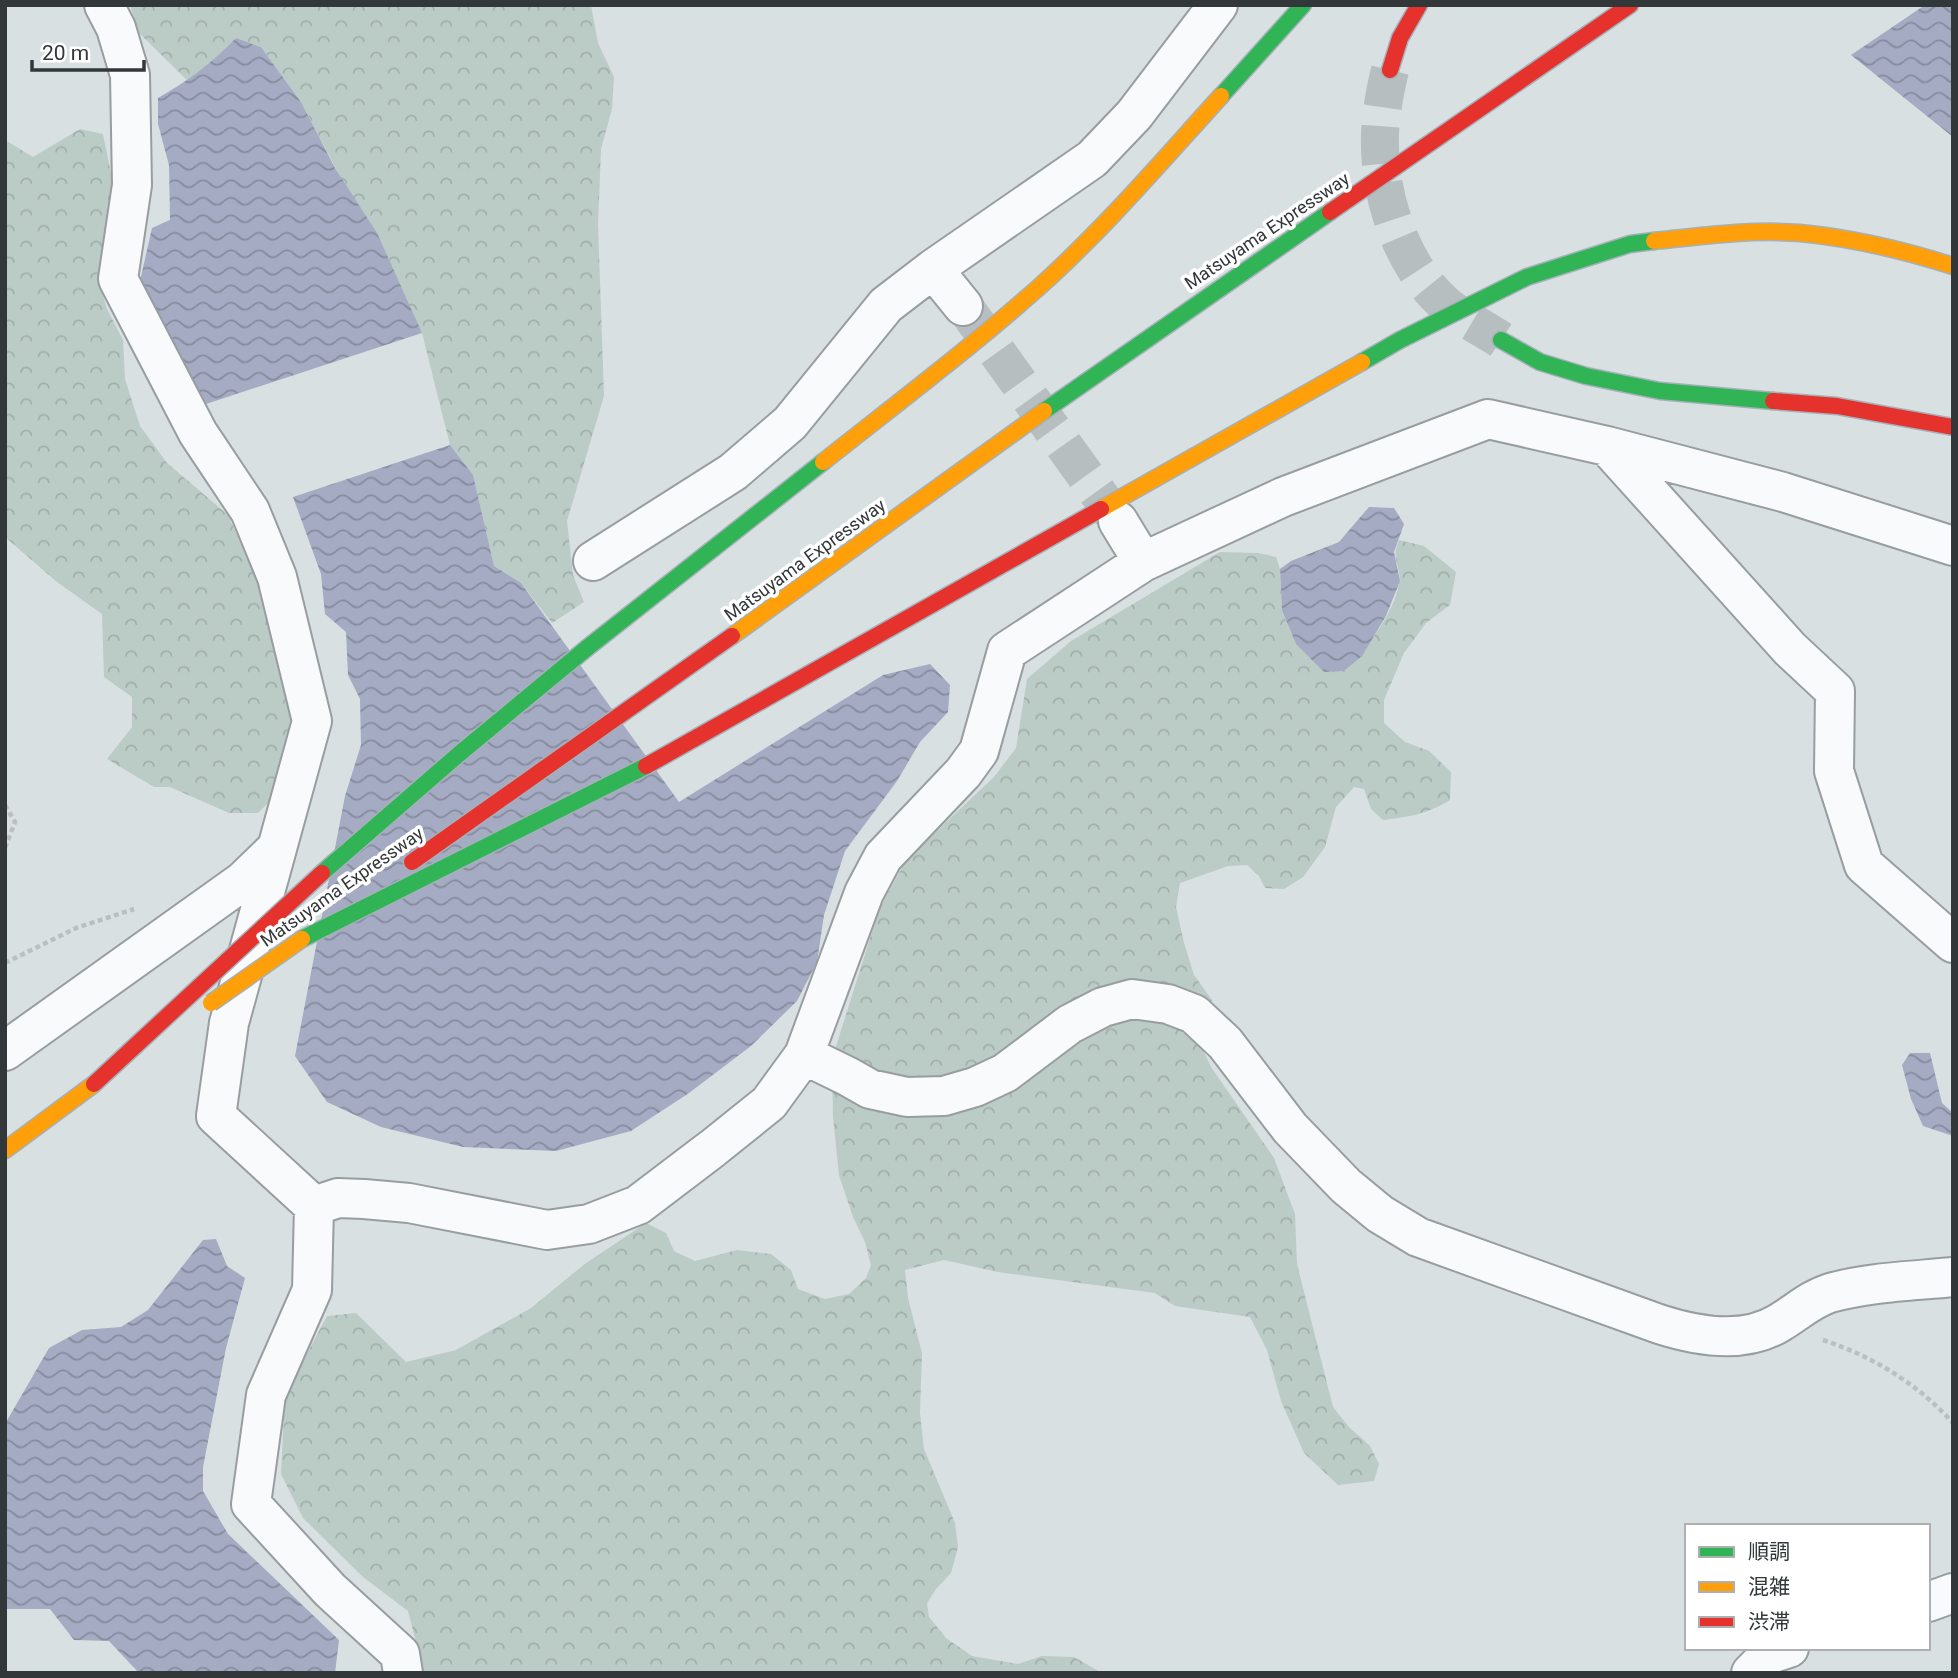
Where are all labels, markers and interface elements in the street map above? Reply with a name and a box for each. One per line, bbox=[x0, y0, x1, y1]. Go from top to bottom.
scale bar bbox=[32, 28, 144, 72]
text: 20 m bbox=[42, 41, 89, 65]
street label: Matsuyama Expressway bbox=[1180, 167, 1353, 293]
street label: Matsuyama Expressway bbox=[720, 494, 890, 625]
street label: Matsuyama Expressway bbox=[256, 822, 428, 951]
legend bbox=[1685, 1524, 1930, 1650]
text: 順調 bbox=[1748, 1540, 1790, 1564]
text: 混雑 bbox=[1748, 1575, 1790, 1599]
text: 渋滞 bbox=[1748, 1610, 1790, 1634]

